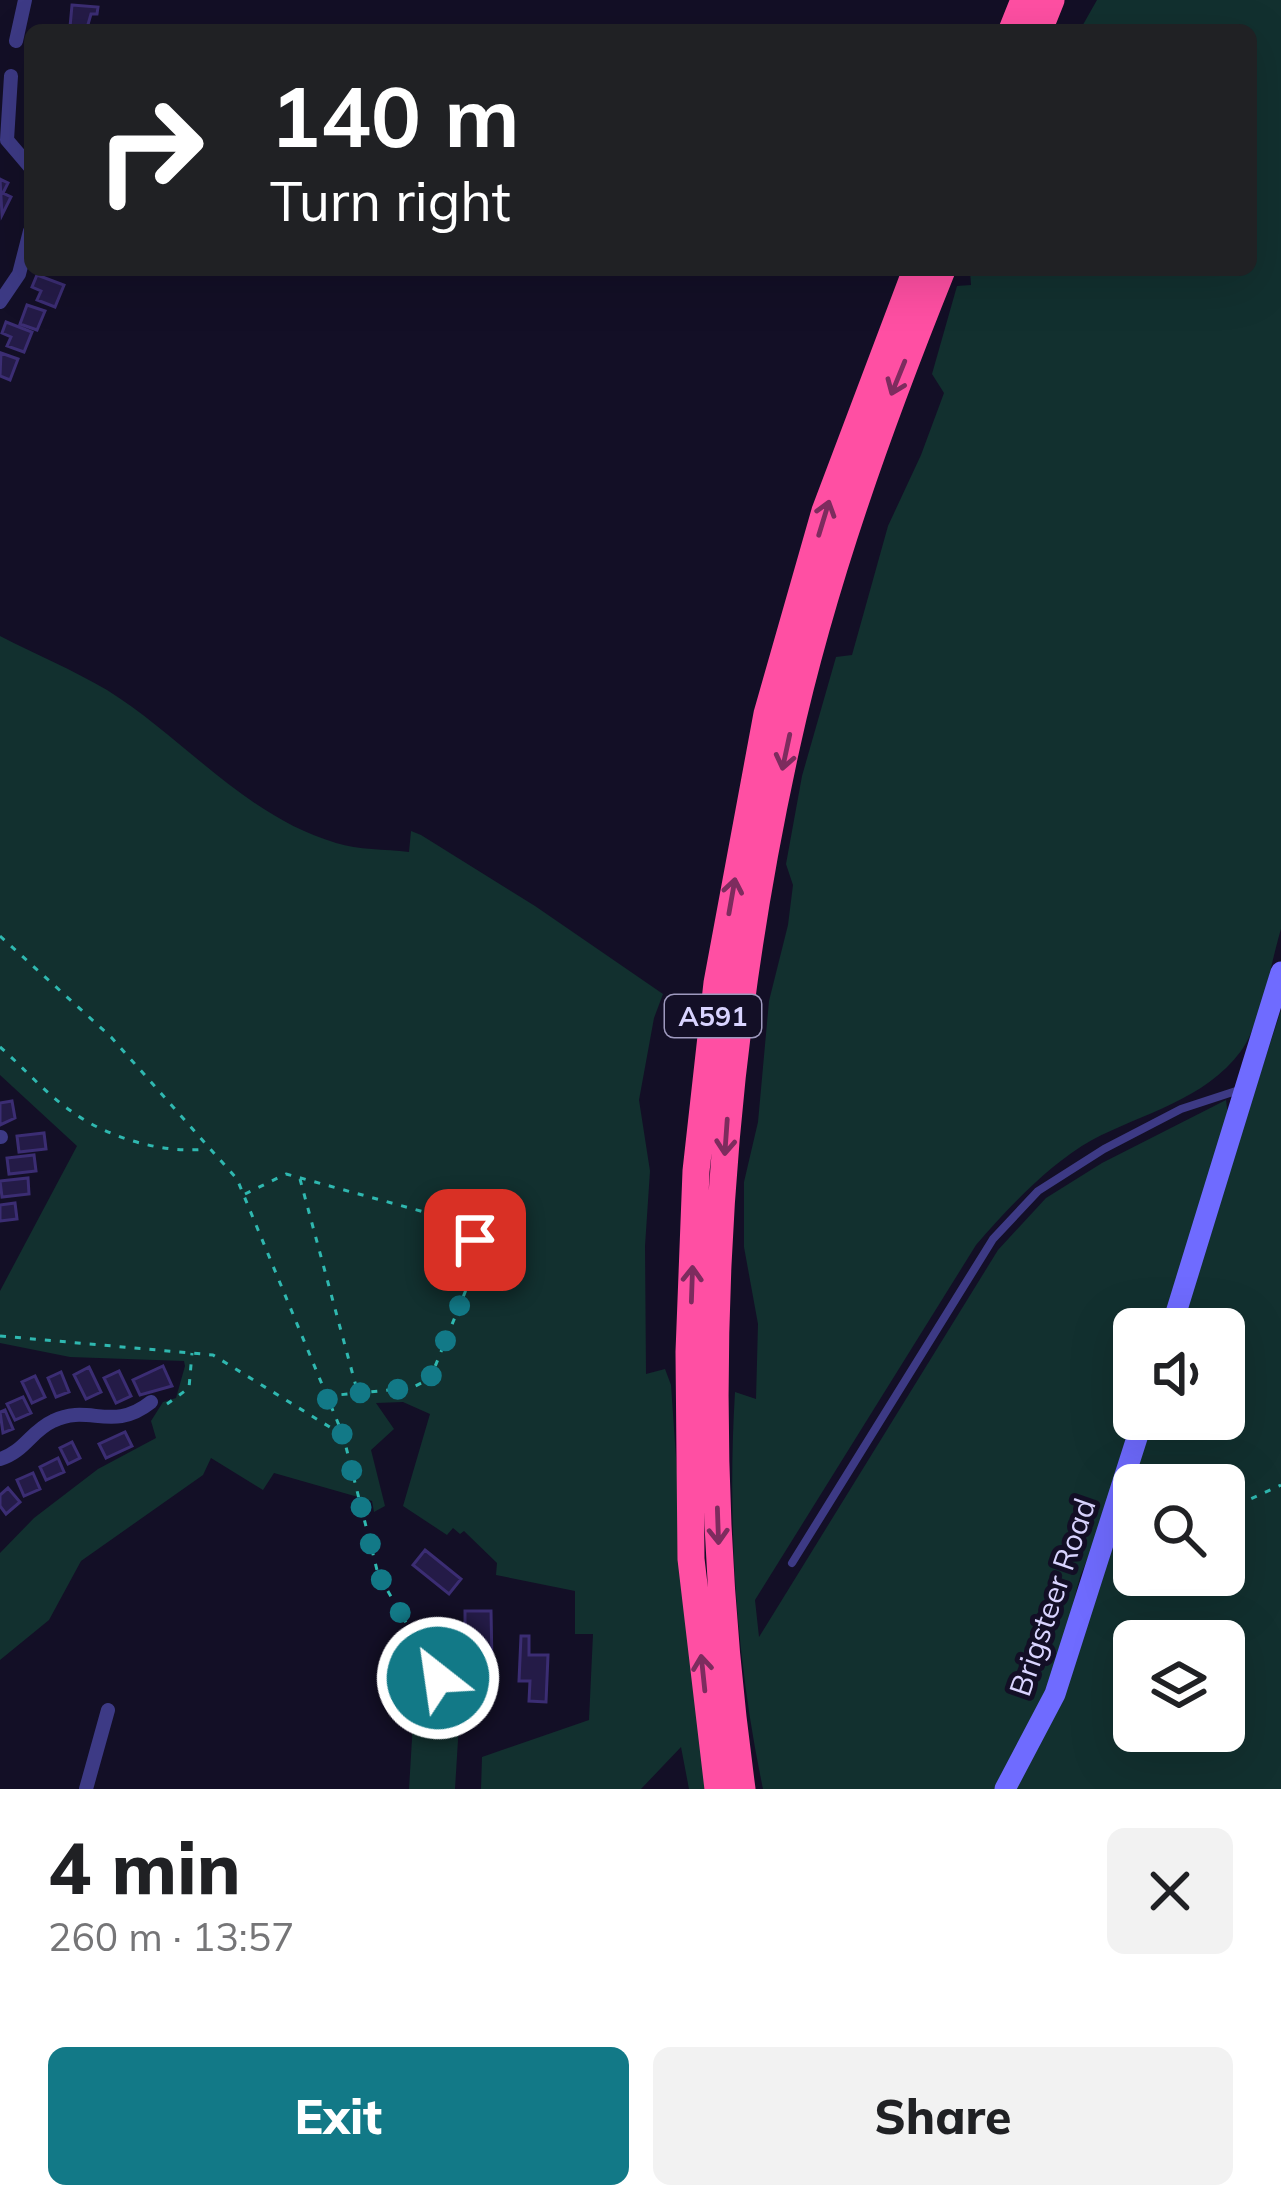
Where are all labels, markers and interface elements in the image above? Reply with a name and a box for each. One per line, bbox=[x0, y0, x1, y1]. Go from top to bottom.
text: 140 m bbox=[270, 63, 520, 168]
icon: right bbox=[72, 72, 228, 228]
text: Turn right bbox=[270, 167, 511, 235]
one-way arrow bbox=[886, 359, 907, 396]
one-way arrow bbox=[814, 500, 836, 538]
one-way arrow bbox=[773, 732, 796, 770]
one-way arrow bbox=[721, 878, 744, 917]
road number: A591 bbox=[665, 995, 761, 1037]
one-way arrow bbox=[715, 1117, 738, 1156]
pin bbox=[424, 1189, 526, 1291]
icon: arrive bbox=[442, 1207, 508, 1273]
one-way arrow bbox=[680, 1265, 703, 1304]
map controls bbox=[1113, 1308, 1245, 1752]
button: sound bbox=[1113, 1308, 1245, 1440]
button: search bbox=[1113, 1464, 1245, 1596]
street label: Brigsteer Road bbox=[1000, 1493, 1104, 1701]
one-way arrow bbox=[706, 1506, 729, 1545]
position arrow bbox=[375, 1615, 501, 1741]
button: layers bbox=[1113, 1620, 1245, 1752]
one-way arrow bbox=[691, 1654, 714, 1693]
text: 4 min bbox=[48, 1822, 241, 1912]
button: close bbox=[1107, 1828, 1233, 1954]
text: 260 m · 13:57 bbox=[48, 1912, 294, 1961]
button: Exit bbox=[48, 2047, 629, 2185]
button: Share bbox=[653, 2047, 1233, 2185]

